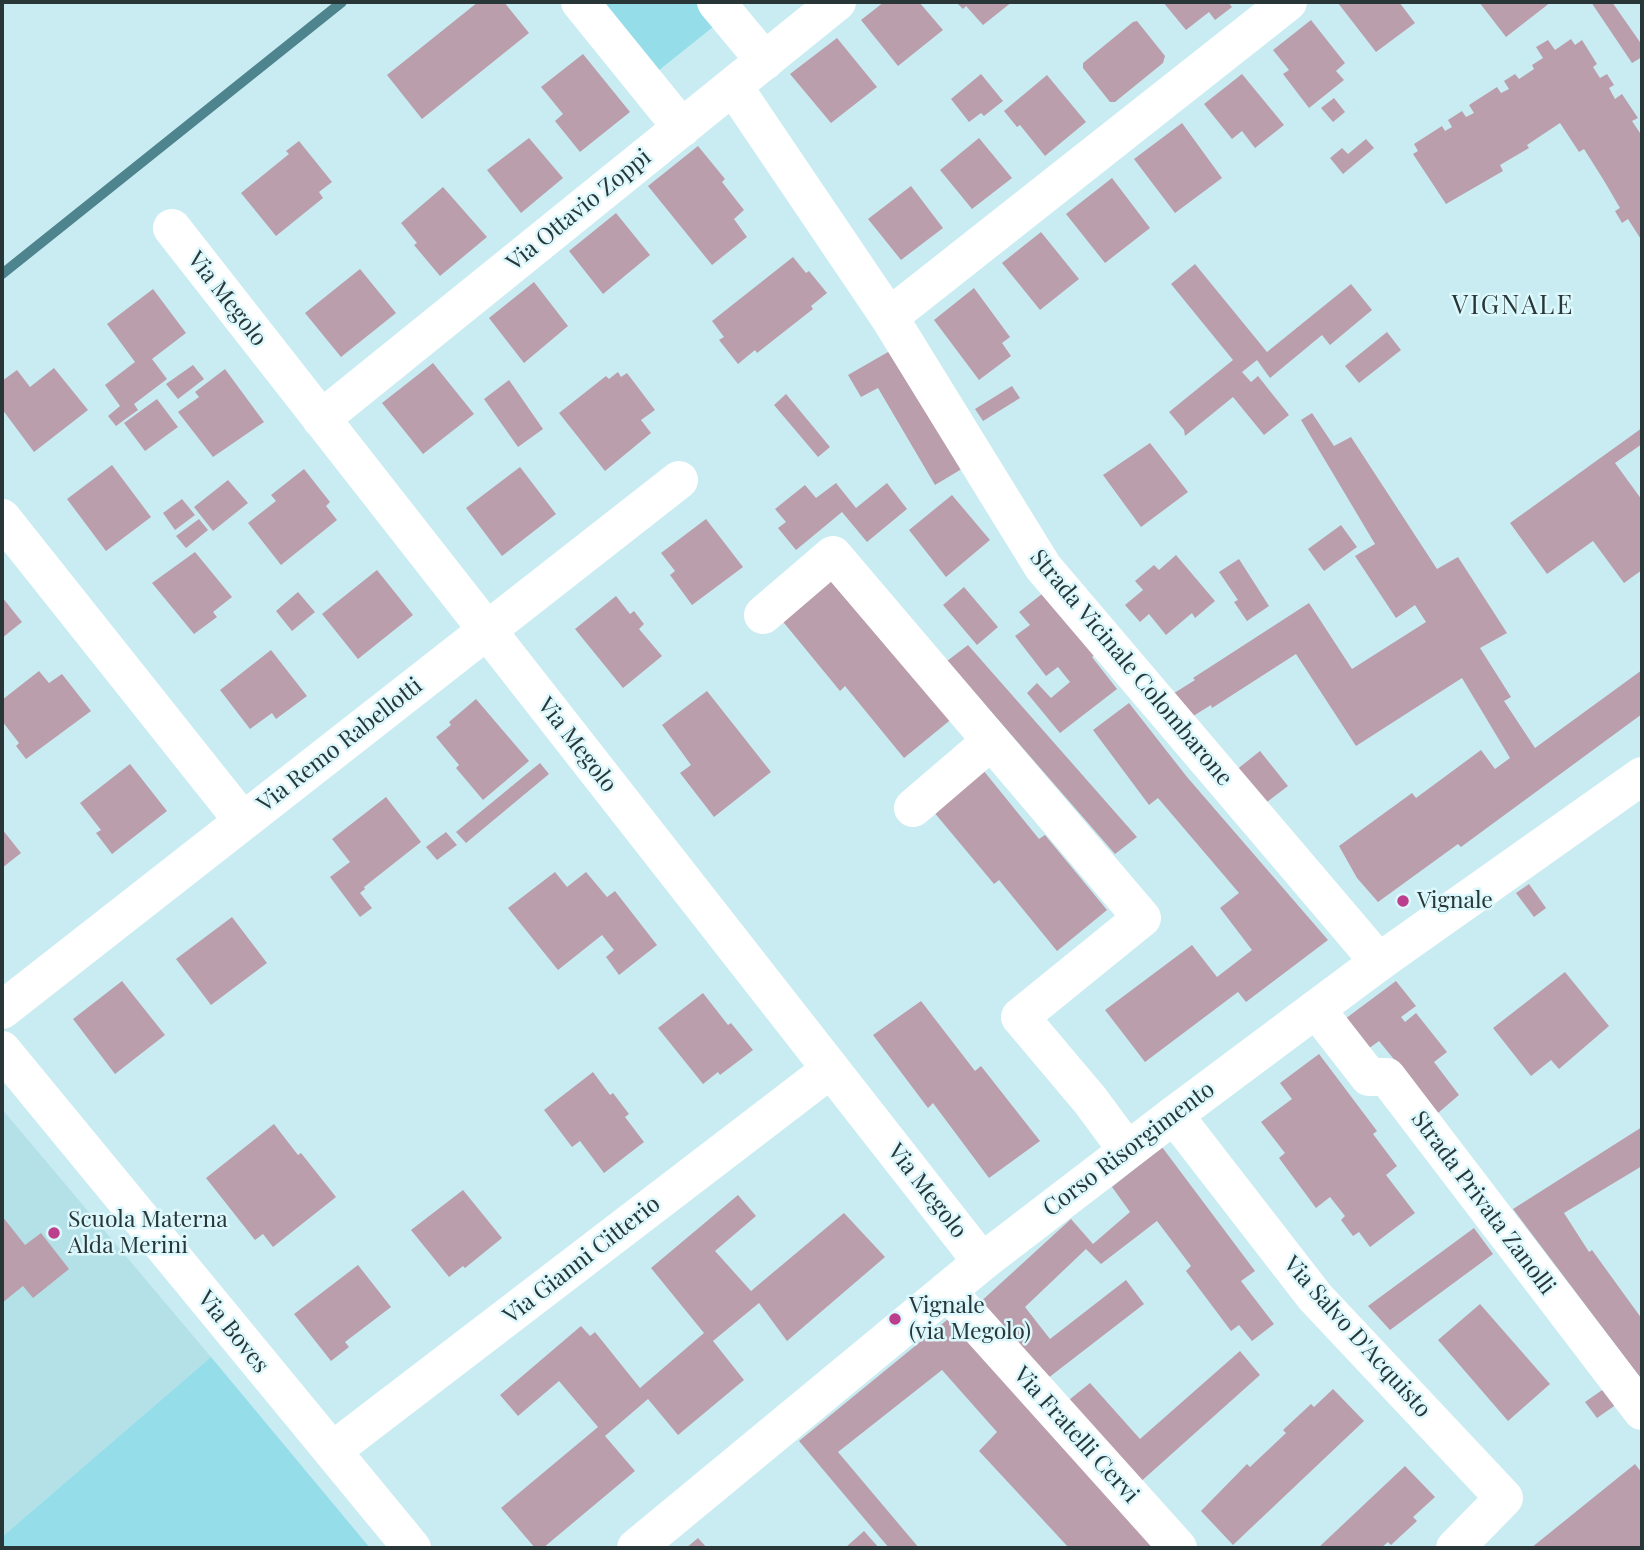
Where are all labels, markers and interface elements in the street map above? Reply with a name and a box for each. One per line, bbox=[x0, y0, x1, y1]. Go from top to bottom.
street label: Via Ottavio Zoppi bbox=[501, 143, 657, 277]
street label: Via Megolo bbox=[182, 246, 272, 352]
district label: VIGNALE bbox=[1453, 290, 1573, 322]
street label: Strada Vicinale Colombarone bbox=[1024, 544, 1238, 792]
street label: Via Remo Rabellotti bbox=[252, 672, 428, 818]
street label: Via Megolo bbox=[532, 692, 622, 798]
place label: Vignale bbox=[1417, 887, 1493, 915]
marker: Vignale bbox=[1395, 893, 1411, 909]
street label: Corso Risorgimento bbox=[1038, 1076, 1220, 1222]
street label: Strada Privata Zanolli bbox=[1405, 1106, 1561, 1300]
street label: Via Megolo bbox=[882, 1138, 972, 1244]
street label: Via Gianni Citterio bbox=[498, 1190, 666, 1330]
place label: Scuola Materna Alda Merini bbox=[68, 1206, 228, 1260]
marker: Scuola Materna Alda Merini bbox=[46, 1225, 62, 1241]
street label: Via Salvo D'Acquisto bbox=[1277, 1251, 1437, 1423]
street label: Via Boves bbox=[192, 1285, 274, 1379]
place label: Vignale (via Megolo) bbox=[909, 1292, 1031, 1346]
marker: Vignale (via Megolo) bbox=[887, 1311, 903, 1327]
street label: Via Fratelli Cervi bbox=[1008, 1361, 1144, 1509]

